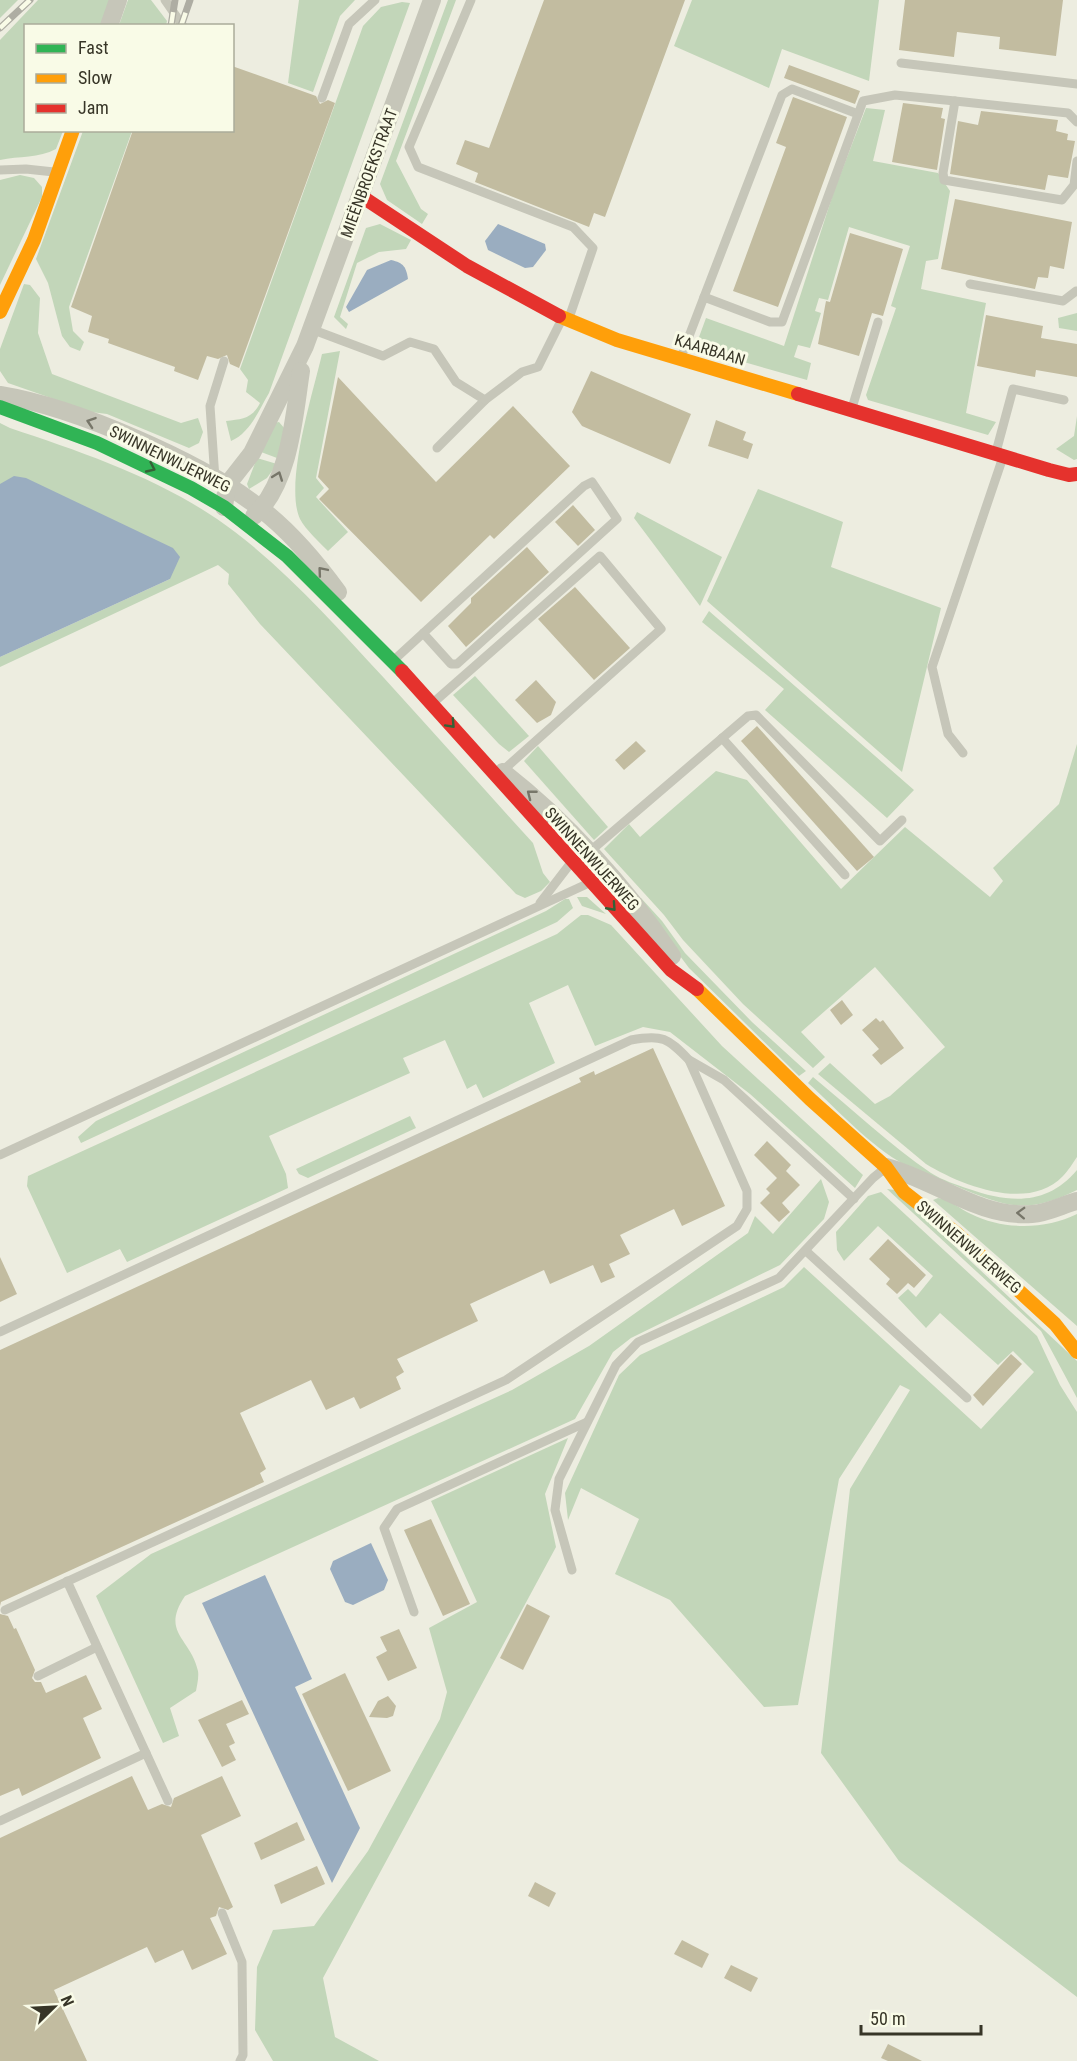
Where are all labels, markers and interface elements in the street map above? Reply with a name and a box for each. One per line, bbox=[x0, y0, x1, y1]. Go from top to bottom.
legend bbox=[24, 24, 234, 132]
text: Fast bbox=[78, 37, 109, 58]
text: Slow bbox=[78, 67, 113, 88]
text: Jam bbox=[78, 97, 109, 118]
street label: MIEËNBROEKSTRAAT bbox=[337, 106, 401, 240]
street label: KAARBAAN bbox=[672, 330, 748, 370]
one-way arrow bbox=[86, 416, 97, 429]
street label: SWINNENWIJERWEG bbox=[106, 421, 234, 497]
one-way arrow bbox=[145, 461, 156, 473]
one-way arrow bbox=[271, 471, 284, 482]
one-way arrow bbox=[318, 567, 329, 578]
one-way arrow bbox=[444, 717, 455, 728]
one-way arrow bbox=[527, 791, 538, 802]
street label: SWINNENWIJERWEG bbox=[541, 804, 643, 914]
one-way arrow bbox=[605, 900, 616, 910]
street label: SWINNENWIJERWEG bbox=[913, 1196, 1025, 1298]
one-way arrow bbox=[1016, 1207, 1025, 1220]
north arrow bbox=[24, 1977, 84, 2037]
text: N bbox=[57, 1993, 78, 2009]
scale bar bbox=[861, 1998, 981, 2036]
text: 50 m bbox=[870, 2008, 905, 2029]

